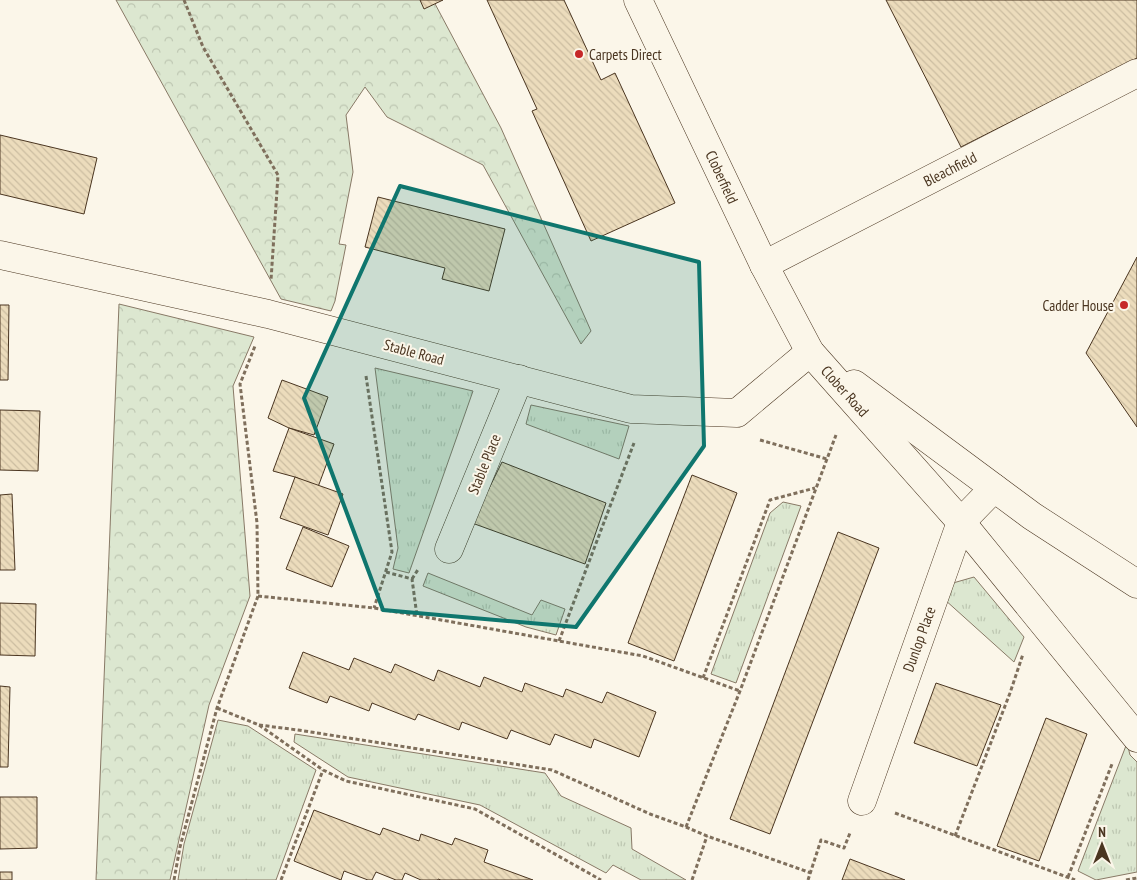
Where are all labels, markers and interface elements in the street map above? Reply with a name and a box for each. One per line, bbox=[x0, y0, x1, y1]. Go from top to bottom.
place label: Carpets Direct bbox=[589, 45, 662, 64]
marker: Carpets Direct bbox=[573, 48, 585, 60]
street label: Cloberfield bbox=[701, 147, 743, 207]
street label: Bleachfield bbox=[920, 147, 980, 191]
place label: Cadder House bbox=[1043, 296, 1114, 315]
marker: Cadder House bbox=[1118, 299, 1130, 311]
street label: Stable Road bbox=[382, 335, 446, 369]
street label: Clober Road bbox=[817, 361, 873, 421]
street label: Stable Place bbox=[463, 431, 505, 497]
street label: Dunlop Place bbox=[898, 604, 940, 674]
north arrow bbox=[1077, 820, 1127, 870]
text: N bbox=[1098, 823, 1106, 841]

